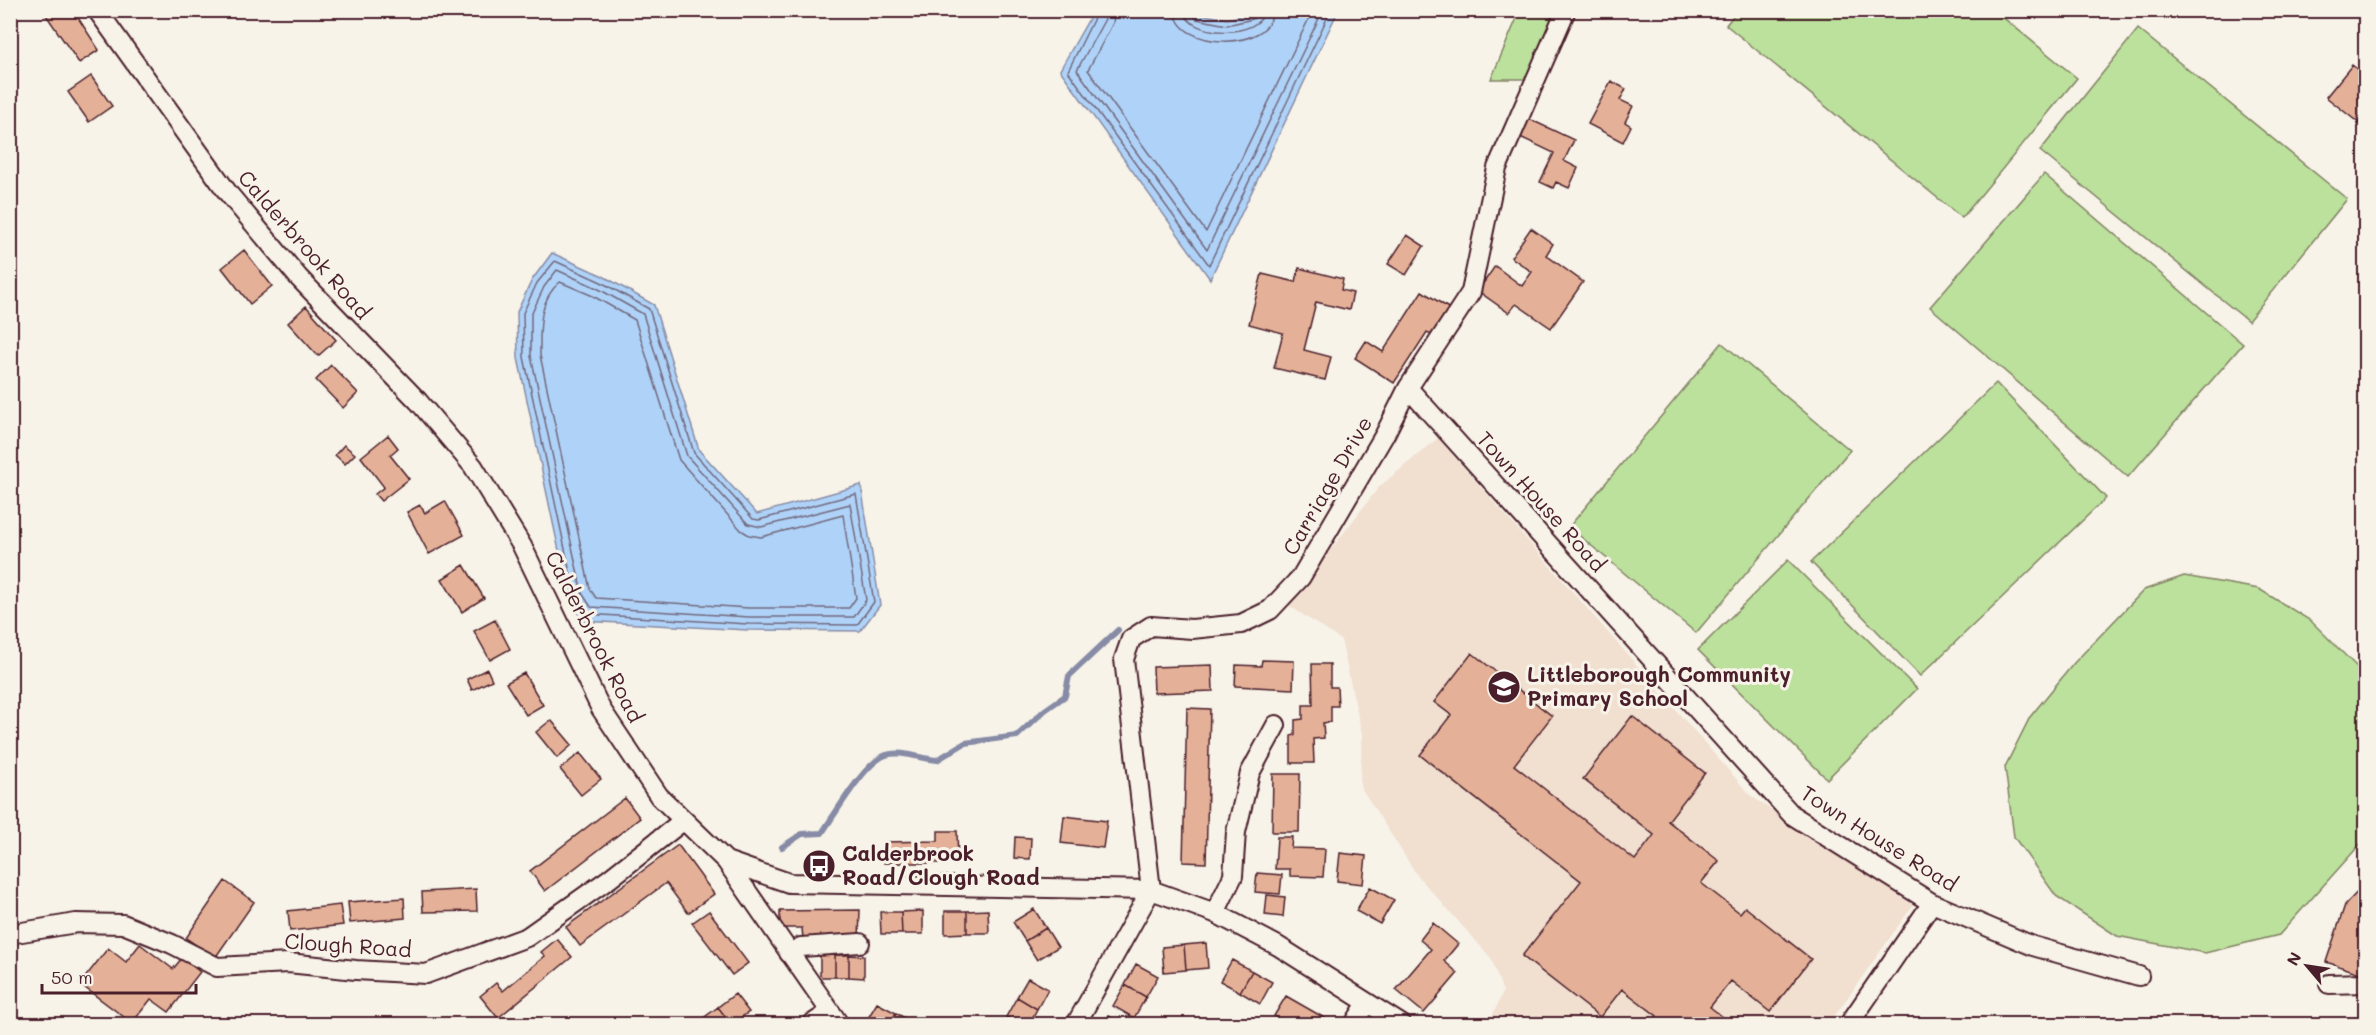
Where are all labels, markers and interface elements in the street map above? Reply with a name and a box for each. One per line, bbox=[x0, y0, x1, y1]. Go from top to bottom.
street label: Calderbrook Road bbox=[233, 164, 377, 324]
street label: Carriage Drive bbox=[1276, 411, 1377, 560]
street label: Town House Road bbox=[1472, 425, 1612, 577]
street label: Calderbrook Road bbox=[540, 546, 650, 727]
place label: Littleborough Community Primary School bbox=[1527, 660, 1791, 712]
school or university icon: Littleborough Community Primary School bbox=[1486, 669, 1522, 705]
street label: Town House Road bbox=[1796, 779, 1963, 897]
place label: Calderbrook Road/Clough Road bbox=[842, 839, 1040, 890]
bus stop icon: Calderbrook Road/Clough Road bbox=[801, 848, 837, 884]
street label: Clough Road bbox=[284, 927, 413, 962]
north arrow bbox=[2277, 936, 2337, 996]
text: N bbox=[2281, 948, 2306, 969]
scale bar bbox=[42, 957, 196, 995]
text: 50 m bbox=[51, 965, 93, 989]

